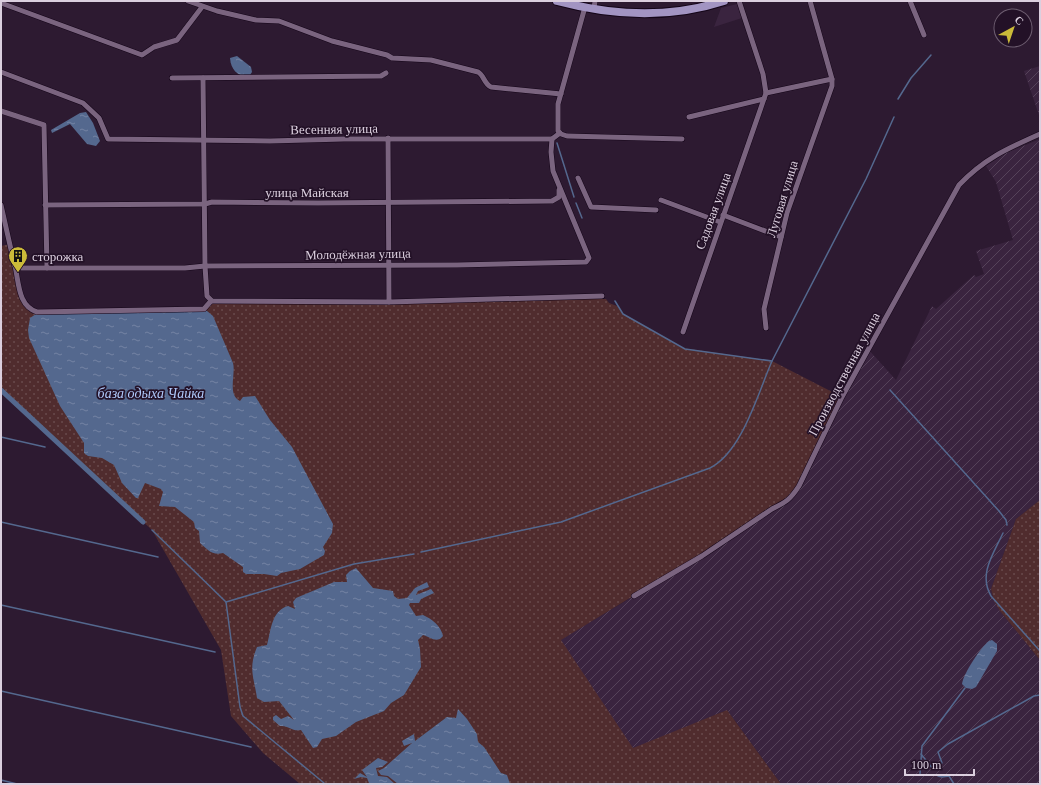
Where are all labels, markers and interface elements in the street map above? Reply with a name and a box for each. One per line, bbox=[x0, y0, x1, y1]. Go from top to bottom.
north arrow bbox=[993, 8, 1033, 48]
text: С bbox=[1013, 13, 1026, 28]
street label: Весенняя улица bbox=[290, 121, 378, 137]
street label: Луговая улица bbox=[763, 159, 801, 239]
street label: Садовая улица bbox=[692, 170, 734, 251]
street label: улица Майская bbox=[265, 185, 349, 200]
building icon: сторожка bbox=[7, 245, 29, 273]
street label: Молодёжная улица bbox=[305, 246, 411, 262]
place label: сторожка bbox=[32, 249, 84, 264]
street label: Производственная улица bbox=[805, 310, 883, 438]
water label: база одыха Чайка bbox=[98, 386, 204, 401]
scale bar bbox=[905, 751, 974, 777]
text: 100 m bbox=[911, 758, 942, 772]

